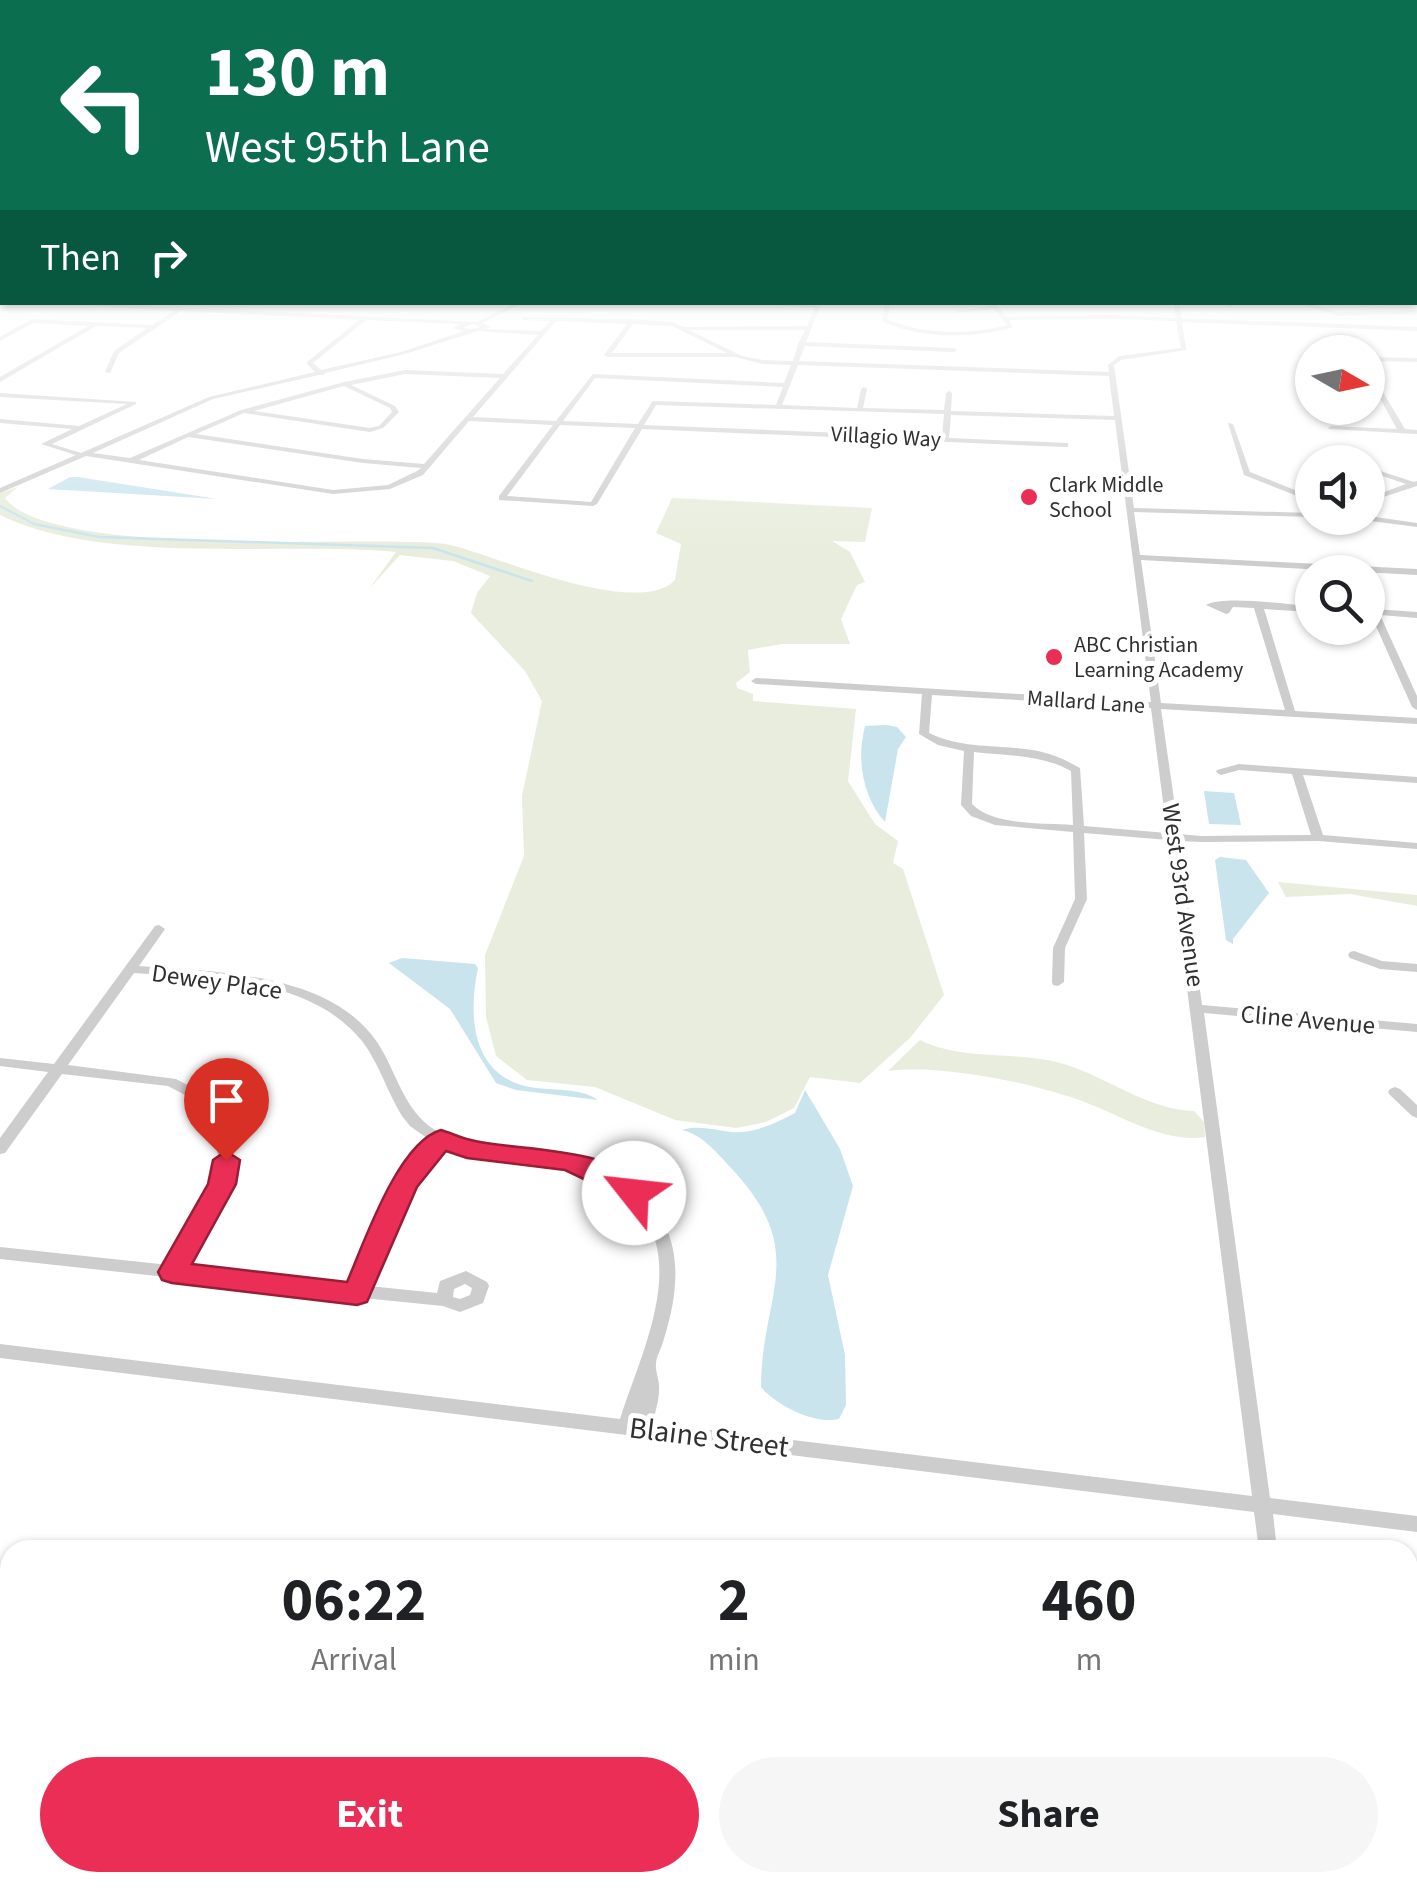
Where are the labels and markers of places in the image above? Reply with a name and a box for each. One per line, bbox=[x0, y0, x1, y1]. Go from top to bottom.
place label: Clark Middle School bbox=[1049, 469, 1164, 526]
marker: Clark Middle School bbox=[1018, 486, 1040, 508]
place label: ABC Christian Learning Academy bbox=[1074, 629, 1244, 686]
marker: ABC Christian Learning Academy bbox=[1043, 646, 1065, 668]
pin bbox=[184, 1058, 269, 1161]

